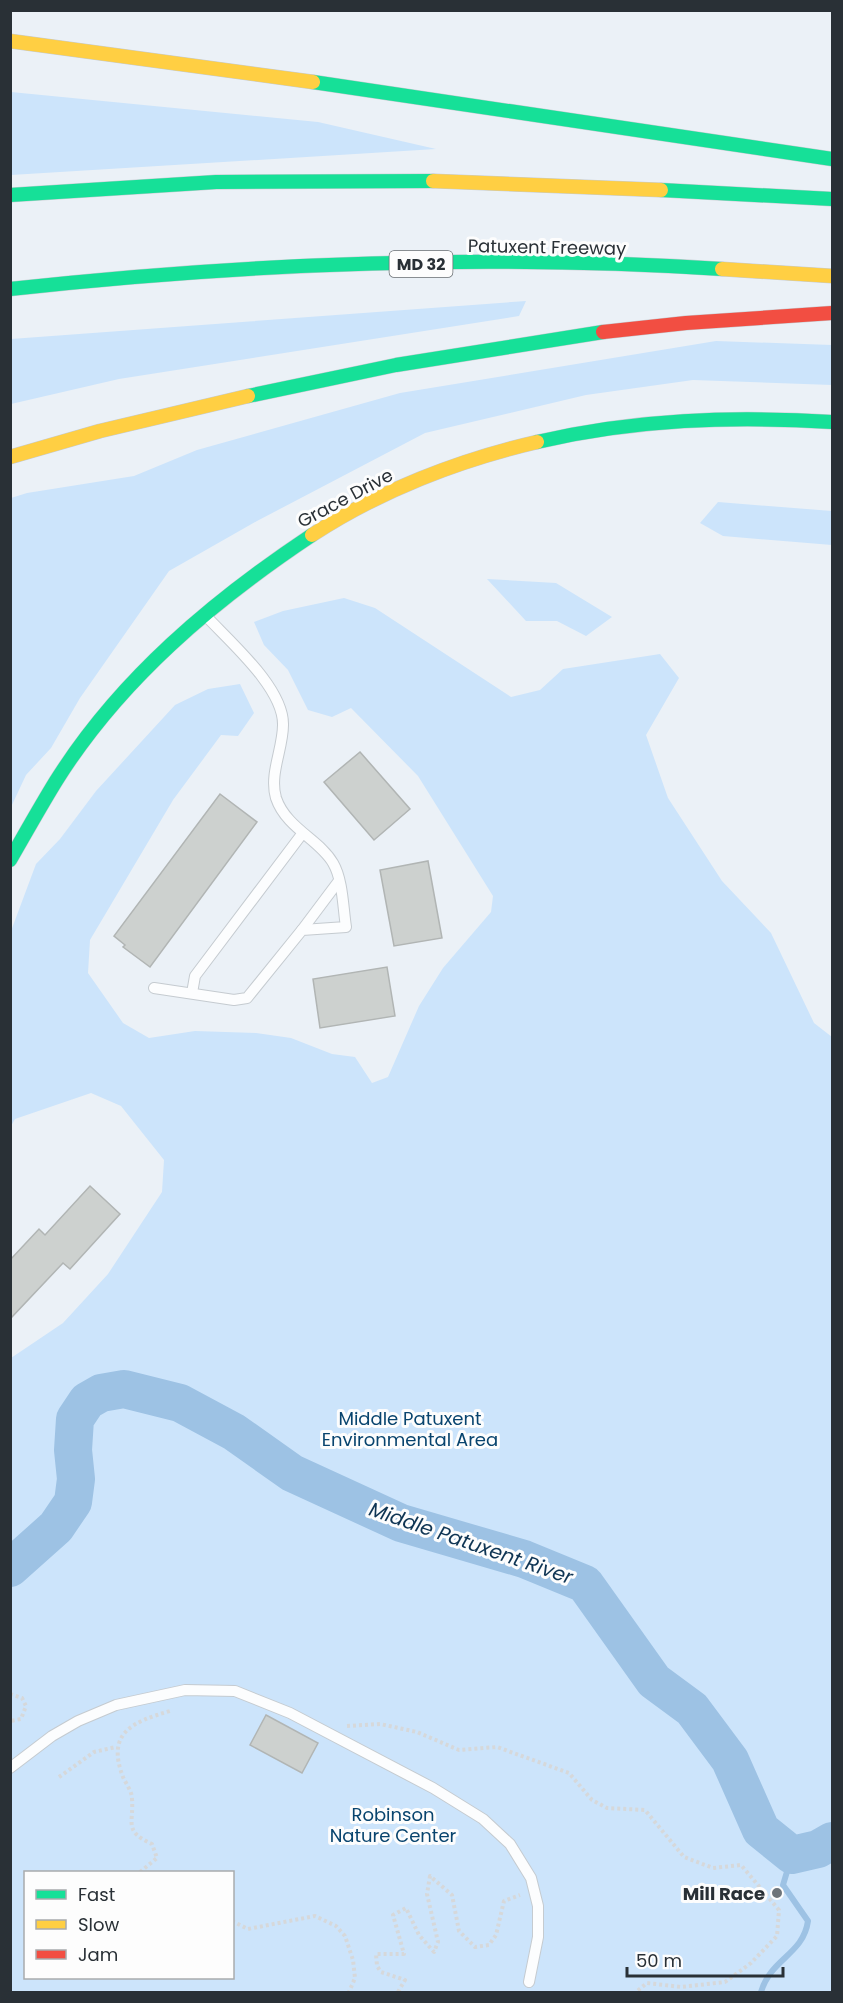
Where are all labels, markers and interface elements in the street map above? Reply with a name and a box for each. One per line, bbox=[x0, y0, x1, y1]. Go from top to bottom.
street label: Patuxent Freeway bbox=[468, 233, 626, 261]
road number: MD 32 bbox=[390, 251, 452, 277]
street label: Grace Drive bbox=[293, 462, 397, 534]
park label: Middle Patuxent Environmental Area bbox=[322, 1406, 498, 1452]
water label: Middle Patuxent River bbox=[365, 1495, 577, 1591]
park label: Robinson Nature Center bbox=[330, 1802, 457, 1848]
legend bbox=[24, 1871, 234, 1979]
place label: Mill Race bbox=[683, 1881, 765, 1906]
text: Fast bbox=[78, 1882, 115, 1907]
marker: Mill Race bbox=[770, 1886, 784, 1900]
text: Slow bbox=[78, 1912, 120, 1937]
scale bar bbox=[627, 1940, 783, 1978]
text: Jam bbox=[78, 1942, 118, 1967]
text: 50 m bbox=[636, 1948, 682, 1973]

